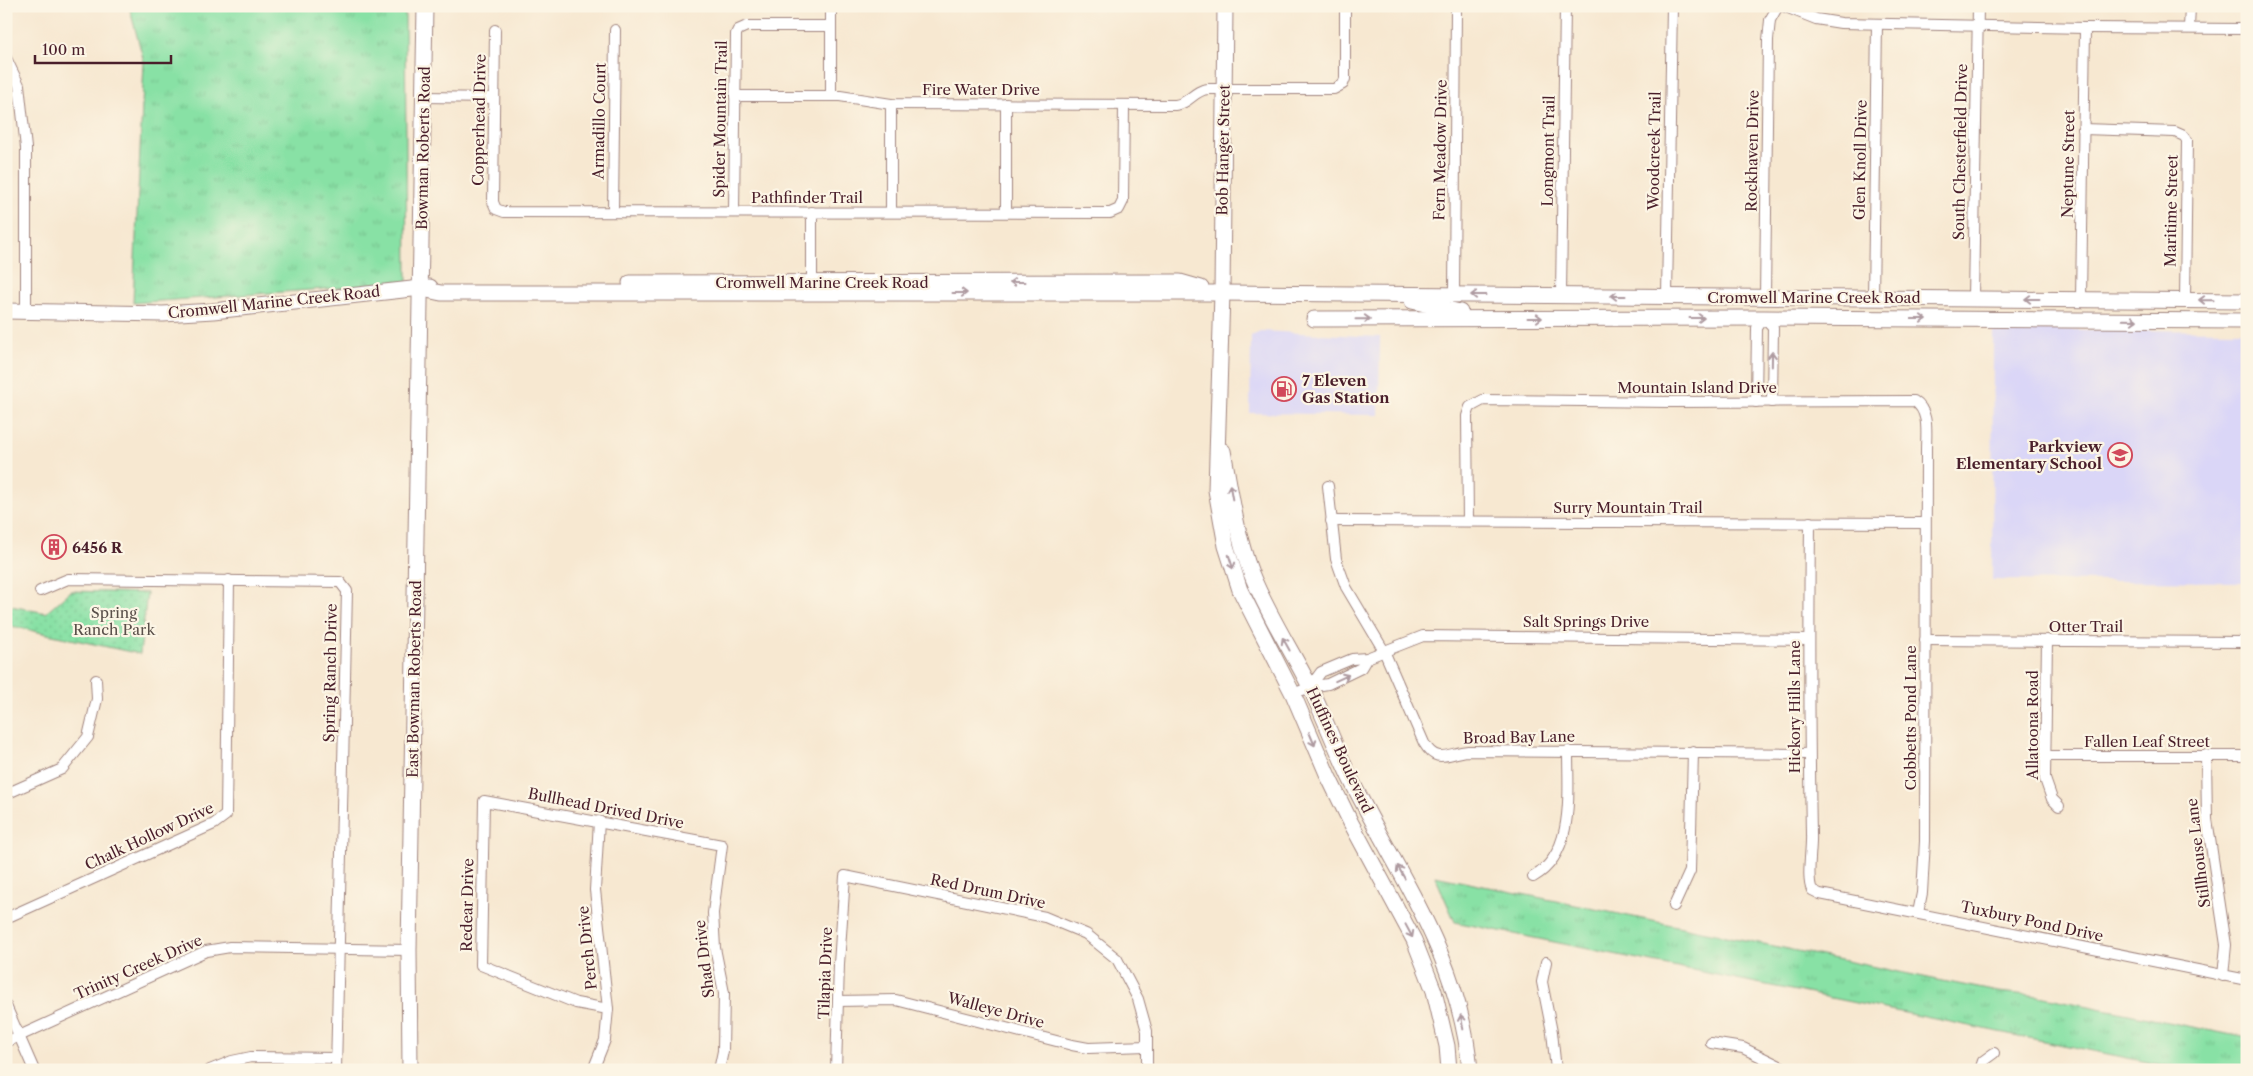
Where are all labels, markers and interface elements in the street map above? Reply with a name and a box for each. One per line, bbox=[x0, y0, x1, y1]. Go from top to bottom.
scale bar bbox=[35, 32, 171, 64]
text: 100 m bbox=[42, 40, 85, 59]
street label: Spider Mountain Trail bbox=[709, 40, 731, 198]
street label: Copperhead Drive bbox=[468, 54, 490, 186]
street label: Armadillo Court bbox=[588, 62, 610, 181]
street label: South Chesterfield Drive bbox=[1949, 64, 1971, 240]
street label: Bowman Roberts Road bbox=[412, 66, 434, 230]
street label: Fern Meadow Drive bbox=[1429, 79, 1451, 221]
street label: Fire Water Drive bbox=[922, 80, 1040, 99]
street label: Bob Hanger Street bbox=[1212, 83, 1234, 216]
street label: Rockhaven Drive bbox=[1741, 90, 1763, 212]
street label: Woodcreek Trail bbox=[1643, 91, 1665, 212]
street label: Longmont Trail bbox=[1538, 95, 1558, 207]
street label: Glen Knoll Drive bbox=[1849, 100, 1871, 220]
street label: Neptune Street bbox=[2058, 109, 2078, 218]
street label: Maritime Street bbox=[2161, 154, 2181, 267]
street label: Pathfinder Trail bbox=[751, 188, 863, 207]
street label: Cromwell Marine Creek Road bbox=[715, 273, 929, 292]
one-way arrow bbox=[1010, 277, 1026, 287]
street label: Cromwell Marine Creek Road bbox=[167, 281, 381, 323]
one-way arrow bbox=[952, 288, 968, 298]
street label: Cromwell Marine Creek Road bbox=[1707, 288, 1921, 307]
one-way arrow bbox=[1470, 290, 1486, 300]
one-way arrow bbox=[1611, 291, 1627, 301]
one-way arrow bbox=[2025, 294, 2041, 304]
one-way arrow bbox=[2198, 295, 2214, 305]
one-way arrow bbox=[1526, 313, 1542, 323]
one-way arrow bbox=[1688, 313, 1705, 323]
one-way arrow bbox=[1354, 314, 1371, 324]
one-way arrow bbox=[1911, 314, 1927, 324]
one-way arrow bbox=[2122, 315, 2138, 325]
one-way arrow bbox=[1767, 351, 1777, 367]
place label: 7 Eleven Gas Station bbox=[1302, 371, 1390, 407]
fuel station icon: 7 Eleven Gas Station bbox=[1271, 376, 1297, 402]
street label: Mountain Island Drive bbox=[1617, 378, 1777, 397]
place label: Parkview Elementary School bbox=[1956, 437, 2103, 473]
school or university icon: Parkview Elementary School bbox=[2107, 442, 2133, 468]
one-way arrow bbox=[1225, 484, 1235, 500]
street label: Surry Mountain Trail bbox=[1553, 498, 1703, 517]
building icon: 6456 R bbox=[41, 534, 67, 560]
place label: 6456 R bbox=[72, 538, 124, 557]
one-way arrow bbox=[1227, 554, 1236, 570]
street label: East Bowman Roberts Road bbox=[403, 580, 425, 778]
park label: Spring Ranch Park bbox=[73, 603, 156, 639]
street label: Spring Ranch Drive bbox=[319, 603, 341, 743]
street label: Salt Springs Drive bbox=[1523, 612, 1649, 631]
street label: Otter Trail bbox=[2049, 617, 2124, 636]
one-way arrow bbox=[1281, 637, 1291, 651]
street label: Hickory Hills Lane bbox=[1785, 640, 1804, 774]
street label: Cobbetts Pond Lane bbox=[1901, 645, 1920, 791]
street label: Allatoona Road bbox=[2023, 670, 2042, 781]
one-way arrow bbox=[1334, 672, 1349, 682]
street label: Huffines Boulevard bbox=[1302, 684, 1378, 816]
street label: Broad Bay Lane bbox=[1463, 727, 1575, 747]
one-way arrow bbox=[1307, 731, 1317, 746]
street label: Fallen Leaf Street bbox=[2084, 732, 2211, 751]
street label: Bullhead Drived Drive bbox=[526, 784, 686, 832]
street label: Stillhouse Lane bbox=[2182, 797, 2214, 909]
street label: Chalk Hollow Drive bbox=[82, 798, 216, 874]
street label: Redear Drive bbox=[457, 858, 477, 952]
one-way arrow bbox=[1396, 864, 1406, 879]
street label: Red Drum Drive bbox=[929, 870, 1047, 912]
street label: Tuxbury Pond Drive bbox=[1959, 897, 2105, 945]
street label: Perch Drive bbox=[573, 905, 601, 991]
street label: Shad Drive bbox=[690, 919, 718, 999]
one-way arrow bbox=[1404, 923, 1414, 938]
street label: Tilapia Drive bbox=[814, 926, 836, 1020]
street label: Trinity Creek Drive bbox=[71, 930, 205, 1004]
street label: Walleye Drive bbox=[945, 988, 1046, 1032]
one-way arrow bbox=[1456, 1014, 1466, 1030]

